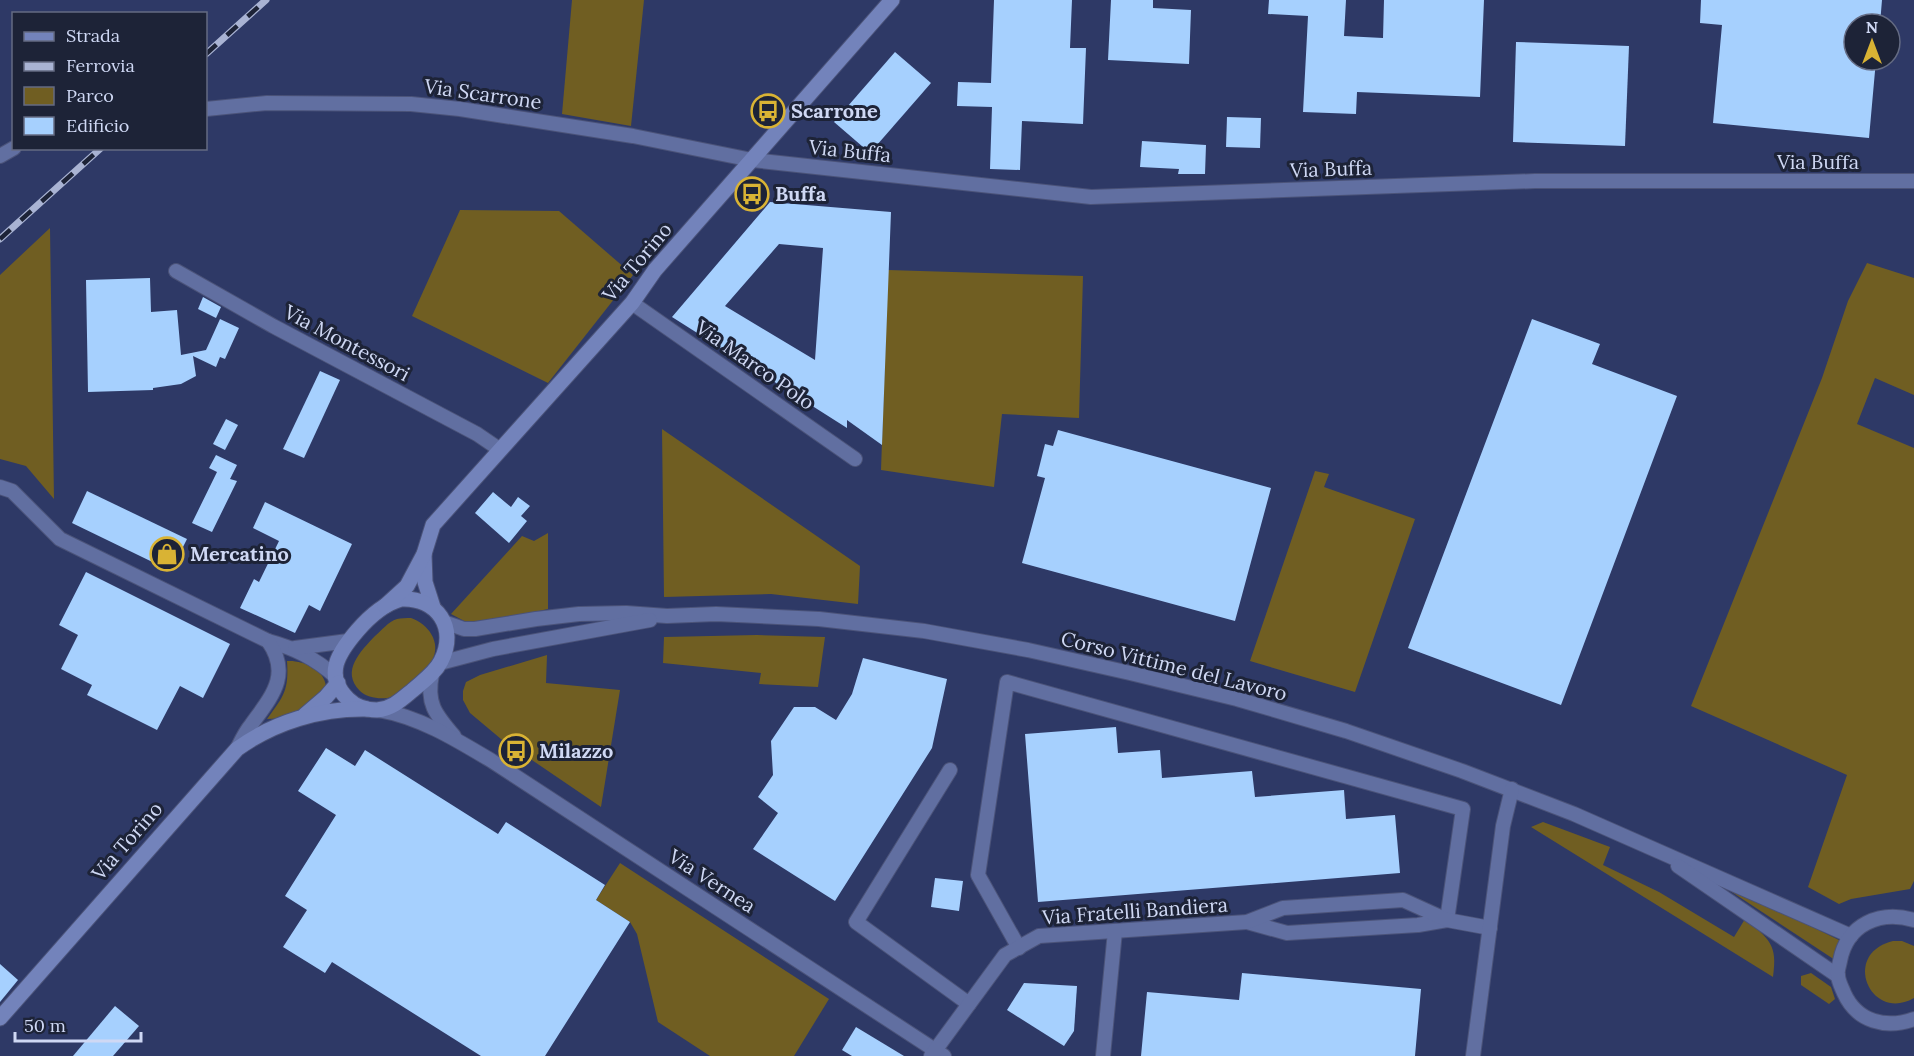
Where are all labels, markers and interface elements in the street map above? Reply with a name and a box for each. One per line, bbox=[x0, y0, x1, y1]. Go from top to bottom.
legend bbox=[12, 12, 207, 150]
north arrow bbox=[1842, 12, 1902, 72]
text: N bbox=[1866, 17, 1878, 37]
text: Strada bbox=[66, 24, 120, 47]
text: Ferrovia bbox=[66, 54, 135, 77]
street label: Via Scarrone bbox=[422, 73, 543, 114]
text: Parco bbox=[66, 84, 114, 107]
bus stop icon: Scarrone bbox=[750, 93, 786, 129]
place label: Scarrone bbox=[791, 98, 878, 123]
text: Edificio bbox=[66, 114, 129, 137]
street label: Via Buffa bbox=[807, 134, 892, 167]
street label: Via Buffa bbox=[1776, 149, 1859, 174]
street label: Via Buffa bbox=[1288, 155, 1373, 182]
bus stop icon: Buffa bbox=[734, 176, 770, 212]
place label: Buffa bbox=[775, 181, 827, 206]
street label: Via Torino bbox=[596, 217, 677, 307]
street label: Via Montessori bbox=[279, 298, 414, 386]
street label: Via Marco Polo bbox=[690, 314, 820, 415]
shop icon: Mercatino bbox=[149, 536, 185, 572]
place label: Mercatino bbox=[190, 541, 289, 566]
street label: Corso Vittime del Lavoro bbox=[1059, 625, 1290, 706]
bus stop icon: Milazzo bbox=[498, 733, 534, 769]
place label: Milazzo bbox=[539, 738, 613, 763]
street label: Via Torino bbox=[85, 796, 167, 886]
street label: Via Vernea bbox=[663, 843, 761, 918]
street label: Via Fratelli Bandiera bbox=[1040, 892, 1229, 930]
scale bar bbox=[15, 1005, 141, 1043]
text: 50 m bbox=[24, 1014, 66, 1037]

